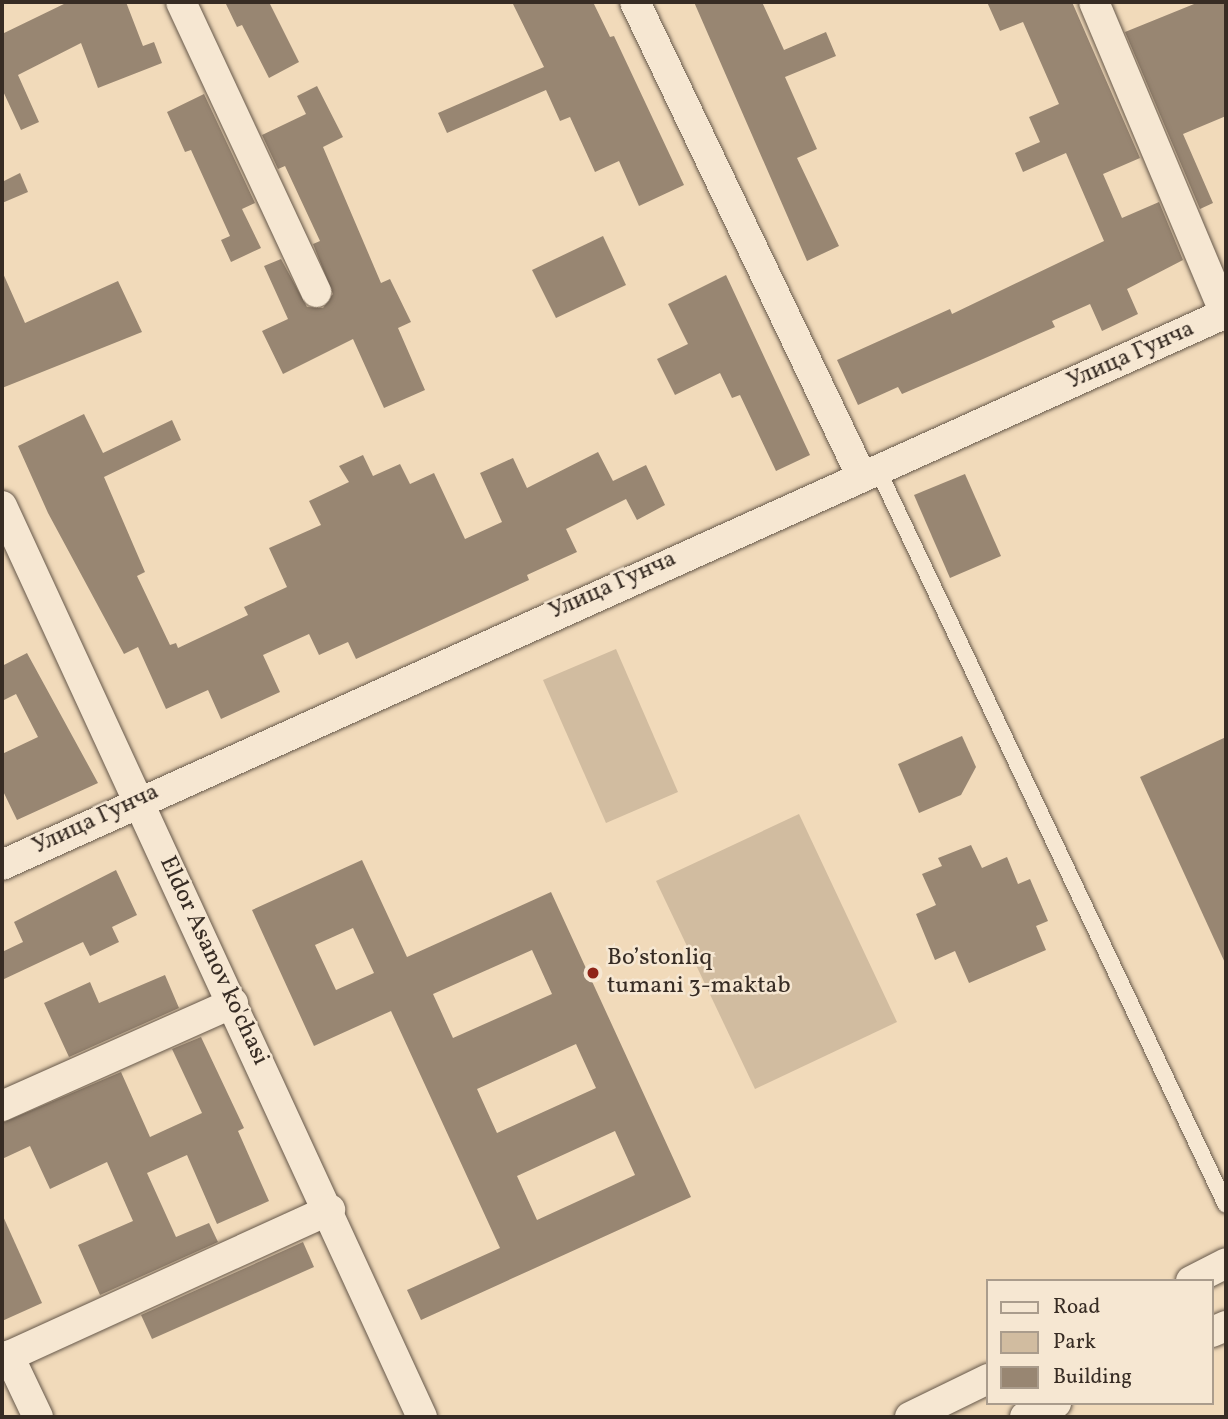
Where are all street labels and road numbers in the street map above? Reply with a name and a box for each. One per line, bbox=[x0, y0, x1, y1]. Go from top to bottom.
street label: Улица Гунча bbox=[1063, 315, 1199, 397]
street label: Улица Гунча bbox=[545, 545, 681, 627]
street label: Улица Гунча bbox=[28, 778, 164, 862]
street label: Eldor Asanov ko'chasi bbox=[152, 852, 274, 1070]

